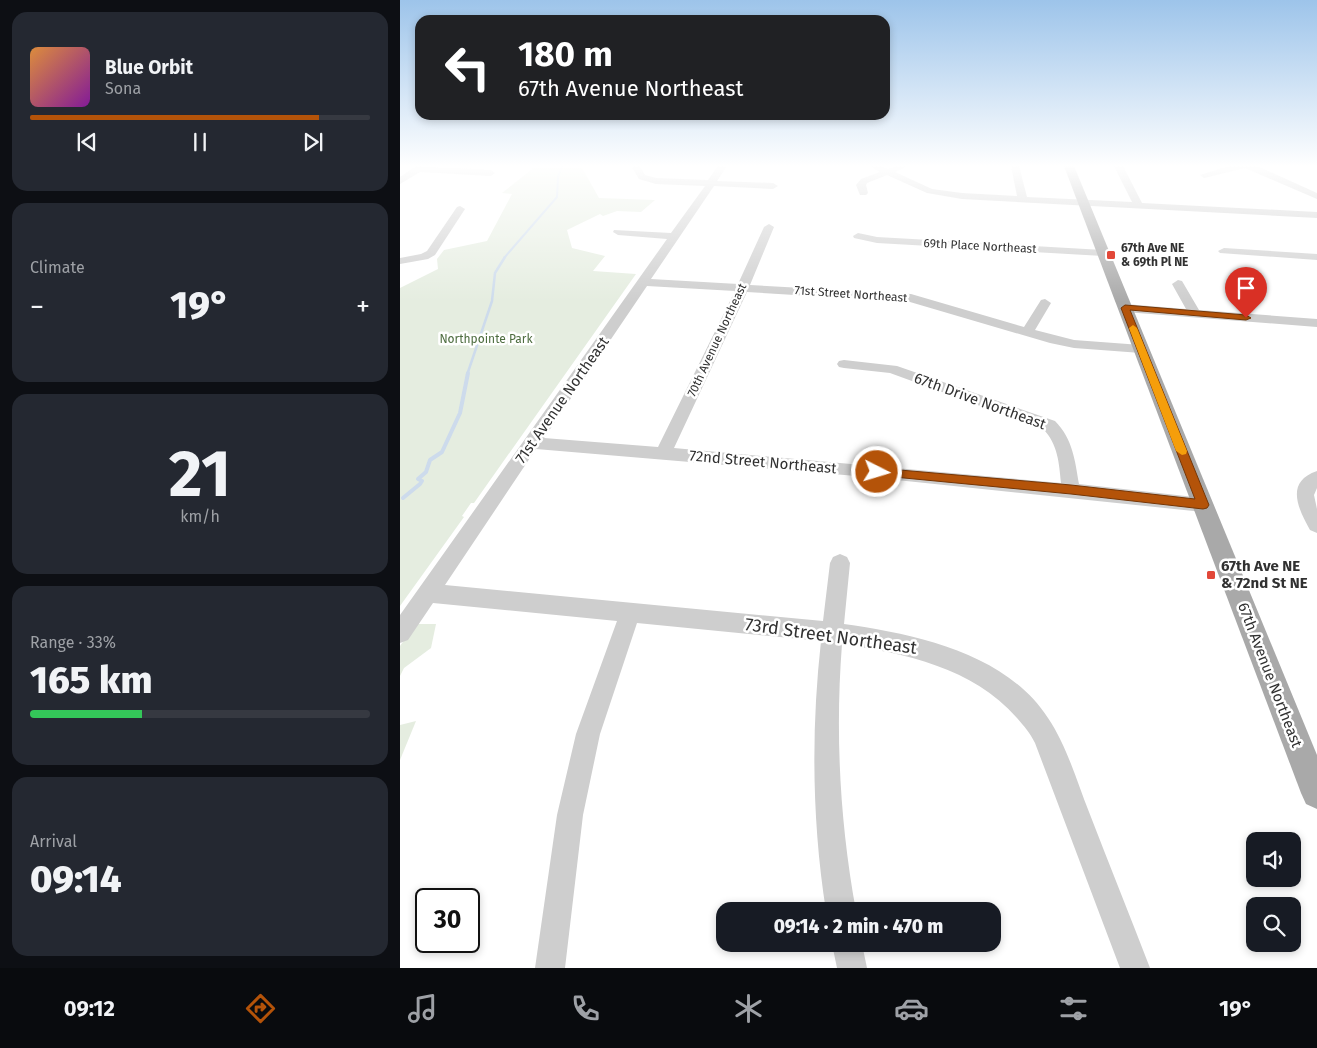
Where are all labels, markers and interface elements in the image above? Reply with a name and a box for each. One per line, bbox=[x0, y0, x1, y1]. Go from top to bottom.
text: 180 m bbox=[518, 33, 613, 75]
icon: left bbox=[435, 35, 500, 100]
text: Blue Orbit bbox=[105, 56, 193, 79]
text: 67th Avenue Northeast bbox=[518, 75, 743, 102]
text: Sona bbox=[105, 79, 141, 98]
icon: previous bbox=[73, 128, 101, 156]
icon: pause bbox=[186, 128, 214, 156]
icon: next bbox=[299, 128, 327, 156]
street label: 69th Place Northeast bbox=[923, 236, 1037, 256]
place label: 67th Ave NE & 69th Pl NE bbox=[1121, 241, 1188, 269]
marker: 67th Ave NE & 69th Pl NE bbox=[1105, 249, 1117, 261]
text: Climate bbox=[30, 258, 85, 277]
pin bbox=[1225, 267, 1267, 318]
icon: arrive bbox=[1232, 274, 1260, 302]
street label: 70th Avenue Northeast bbox=[685, 281, 750, 399]
text: 19° bbox=[170, 282, 230, 328]
street label: 71st Street Northeast bbox=[794, 283, 909, 305]
text: − bbox=[30, 290, 44, 323]
text: + bbox=[356, 290, 370, 323]
park label: Northpointe Park bbox=[439, 332, 533, 346]
street label: 71st Avenue Northeast bbox=[511, 333, 613, 467]
street label: 67th Drive Northeast bbox=[912, 369, 1049, 433]
text: 21 bbox=[169, 435, 231, 513]
position arrow bbox=[850, 445, 902, 497]
street label: 72nd Street Northeast bbox=[689, 447, 838, 477]
text: km/h bbox=[180, 507, 220, 526]
place label: 67th Ave NE & 72nd St NE bbox=[1221, 557, 1308, 592]
marker: 67th Ave NE & 72nd St NE bbox=[1205, 569, 1217, 581]
street label: 67th Avenue Northeast bbox=[1234, 600, 1306, 751]
street label: 73rd Street Northeast bbox=[744, 613, 919, 659]
text: Range · 33% bbox=[30, 633, 116, 652]
text: 165 km bbox=[30, 657, 152, 703]
text: Arrival bbox=[30, 832, 77, 851]
map controls bbox=[1246, 832, 1301, 952]
button: sound bbox=[1246, 832, 1301, 887]
text: 09:14 bbox=[30, 856, 122, 902]
speed limit sign: 30 bbox=[415, 888, 480, 953]
button: search bbox=[1246, 897, 1301, 952]
text: 09:14 · 2 min · 470 m bbox=[774, 915, 943, 938]
icon: directions bbox=[243, 991, 278, 1026]
icon: music bbox=[405, 991, 440, 1026]
icon: phone bbox=[568, 991, 603, 1026]
icon: climate bbox=[731, 991, 766, 1026]
icon: car bbox=[894, 991, 929, 1026]
icon: filters bbox=[1056, 991, 1091, 1026]
text: 09:12 bbox=[64, 995, 115, 1022]
text: 19° bbox=[1219, 995, 1253, 1022]

